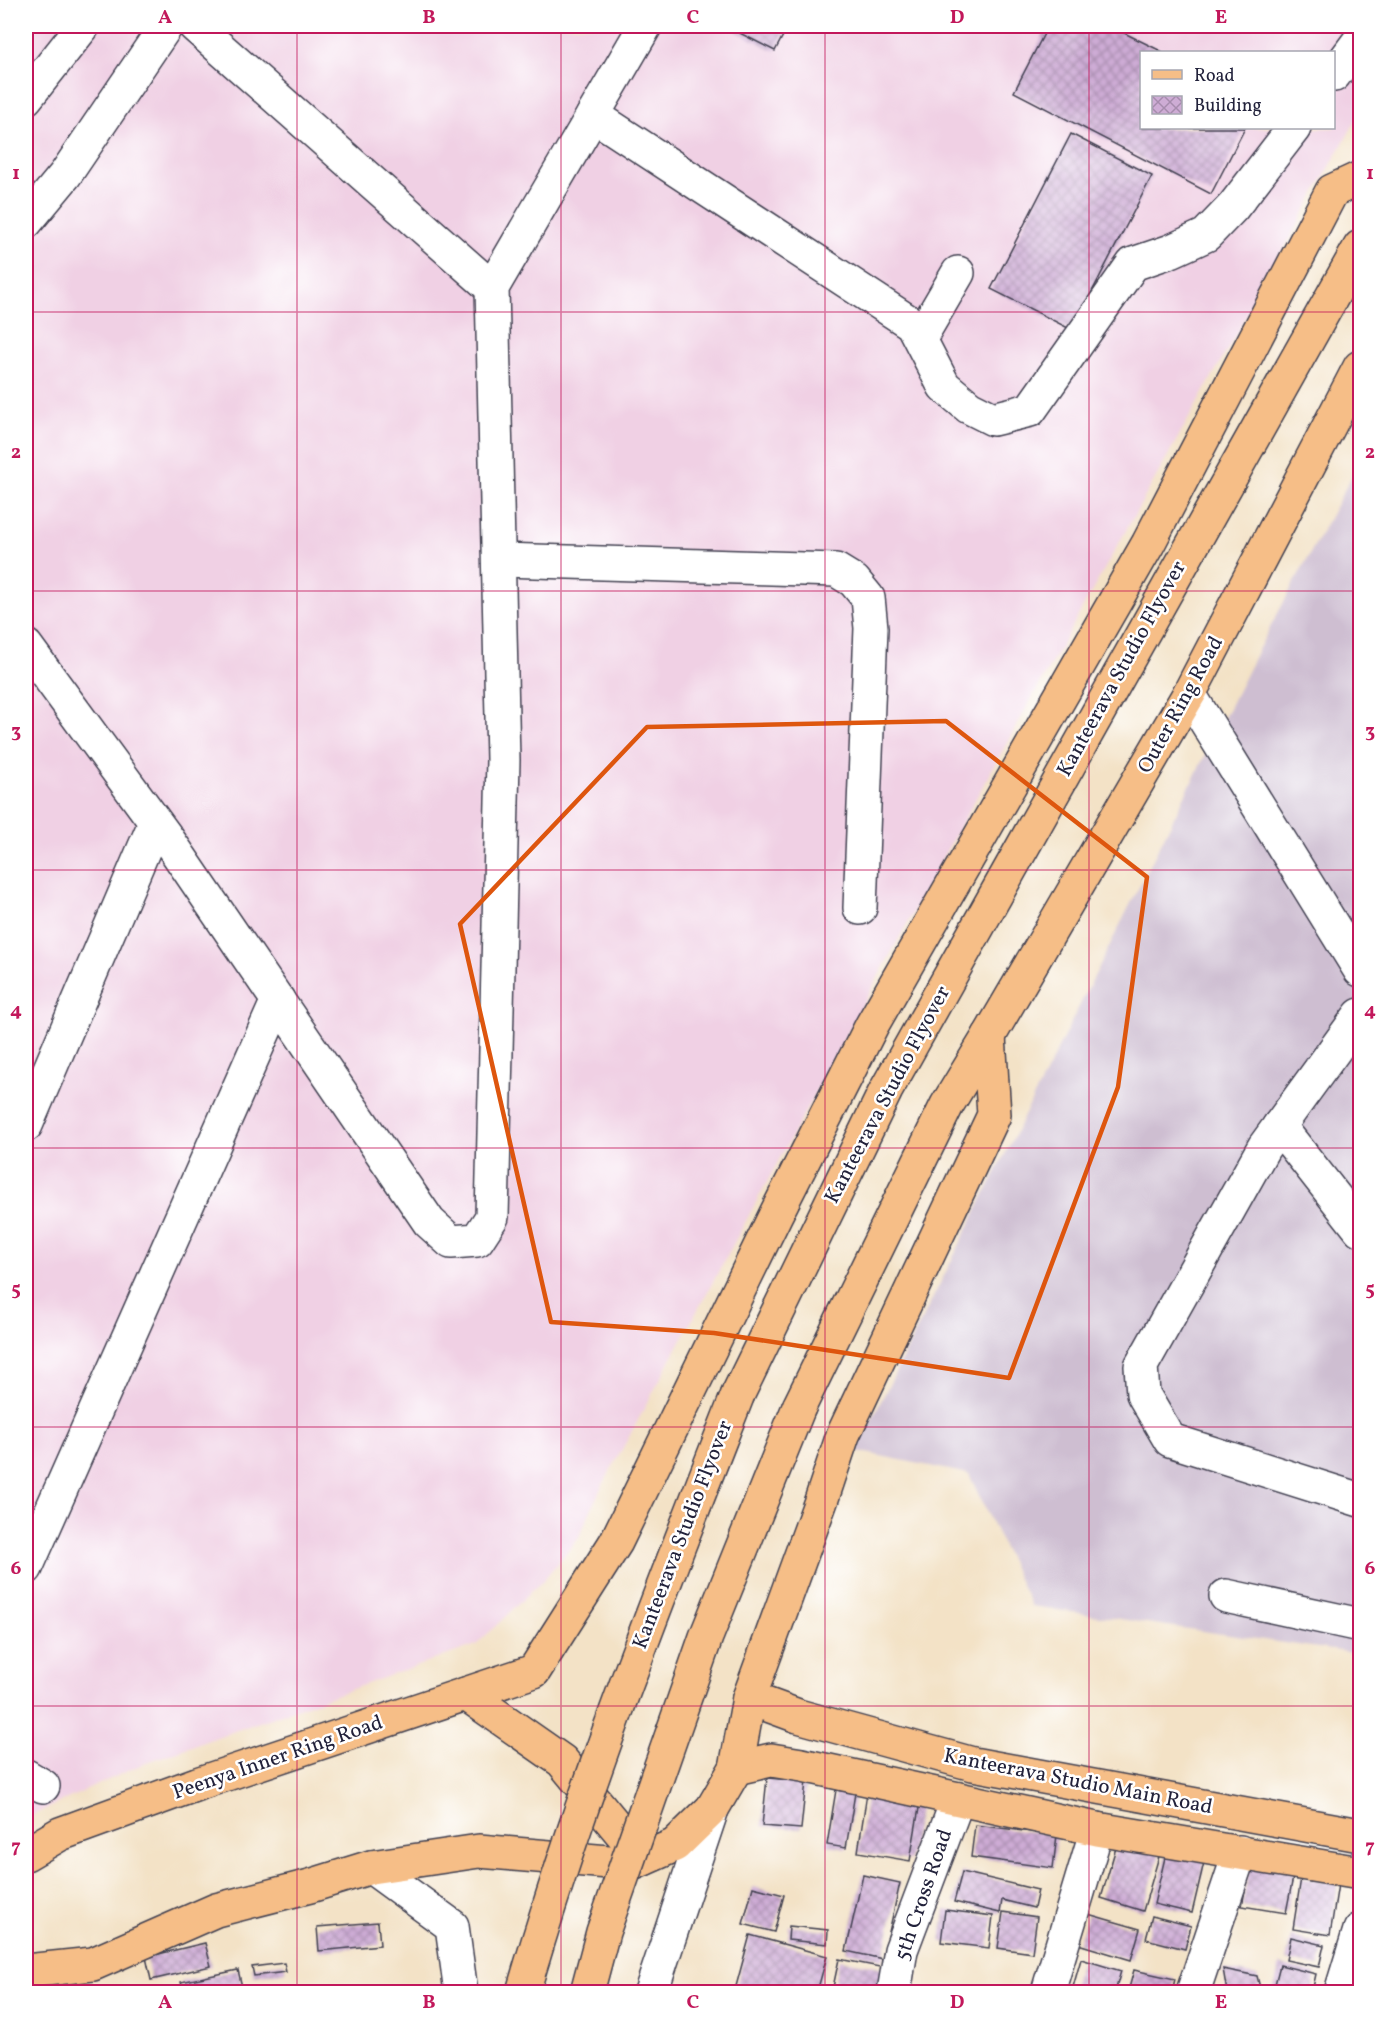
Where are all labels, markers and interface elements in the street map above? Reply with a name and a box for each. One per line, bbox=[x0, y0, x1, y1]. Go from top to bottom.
text: A bbox=[158, 4, 172, 32]
text: B bbox=[422, 4, 436, 32]
text: C bbox=[687, 4, 700, 32]
text: D bbox=[950, 4, 964, 32]
text: E bbox=[1215, 4, 1227, 32]
legend bbox=[1140, 51, 1335, 129]
text: Road bbox=[1194, 64, 1235, 89]
text: Building bbox=[1194, 94, 1262, 119]
text: 1 bbox=[12, 160, 20, 188]
text: 1 bbox=[1366, 160, 1374, 188]
text: 2 bbox=[11, 439, 21, 467]
text: 2 bbox=[1365, 439, 1375, 467]
street label: Kanteerava Studio Flyover bbox=[1050, 556, 1194, 782]
street label: Outer Ring Road bbox=[1131, 631, 1231, 779]
text: 3 bbox=[11, 718, 21, 746]
text: 3 bbox=[1365, 718, 1375, 746]
street label: Kanteerava Studio Flyover bbox=[818, 981, 958, 1209]
text: 4 bbox=[10, 997, 22, 1025]
text: 4 bbox=[1364, 997, 1376, 1025]
text: 5 bbox=[11, 1276, 21, 1304]
text: 5 bbox=[1365, 1276, 1375, 1304]
street label: Kanteerava Studio Flyover bbox=[626, 1416, 740, 1654]
text: 6 bbox=[11, 1555, 22, 1583]
text: 6 bbox=[1365, 1555, 1376, 1583]
street label: Peenya Inner Ring Road bbox=[169, 1708, 387, 1808]
street label: Kanteerava Studio Main Road bbox=[941, 1742, 1215, 1822]
street label: 5th Cross Road bbox=[888, 1825, 960, 1965]
text: 7 bbox=[11, 1833, 21, 1861]
text: 7 bbox=[1365, 1833, 1375, 1861]
text: A bbox=[158, 1989, 172, 2017]
text: B bbox=[422, 1989, 436, 2017]
text: C bbox=[687, 1989, 700, 2017]
text: D bbox=[950, 1989, 964, 2017]
text: E bbox=[1215, 1989, 1227, 2017]

